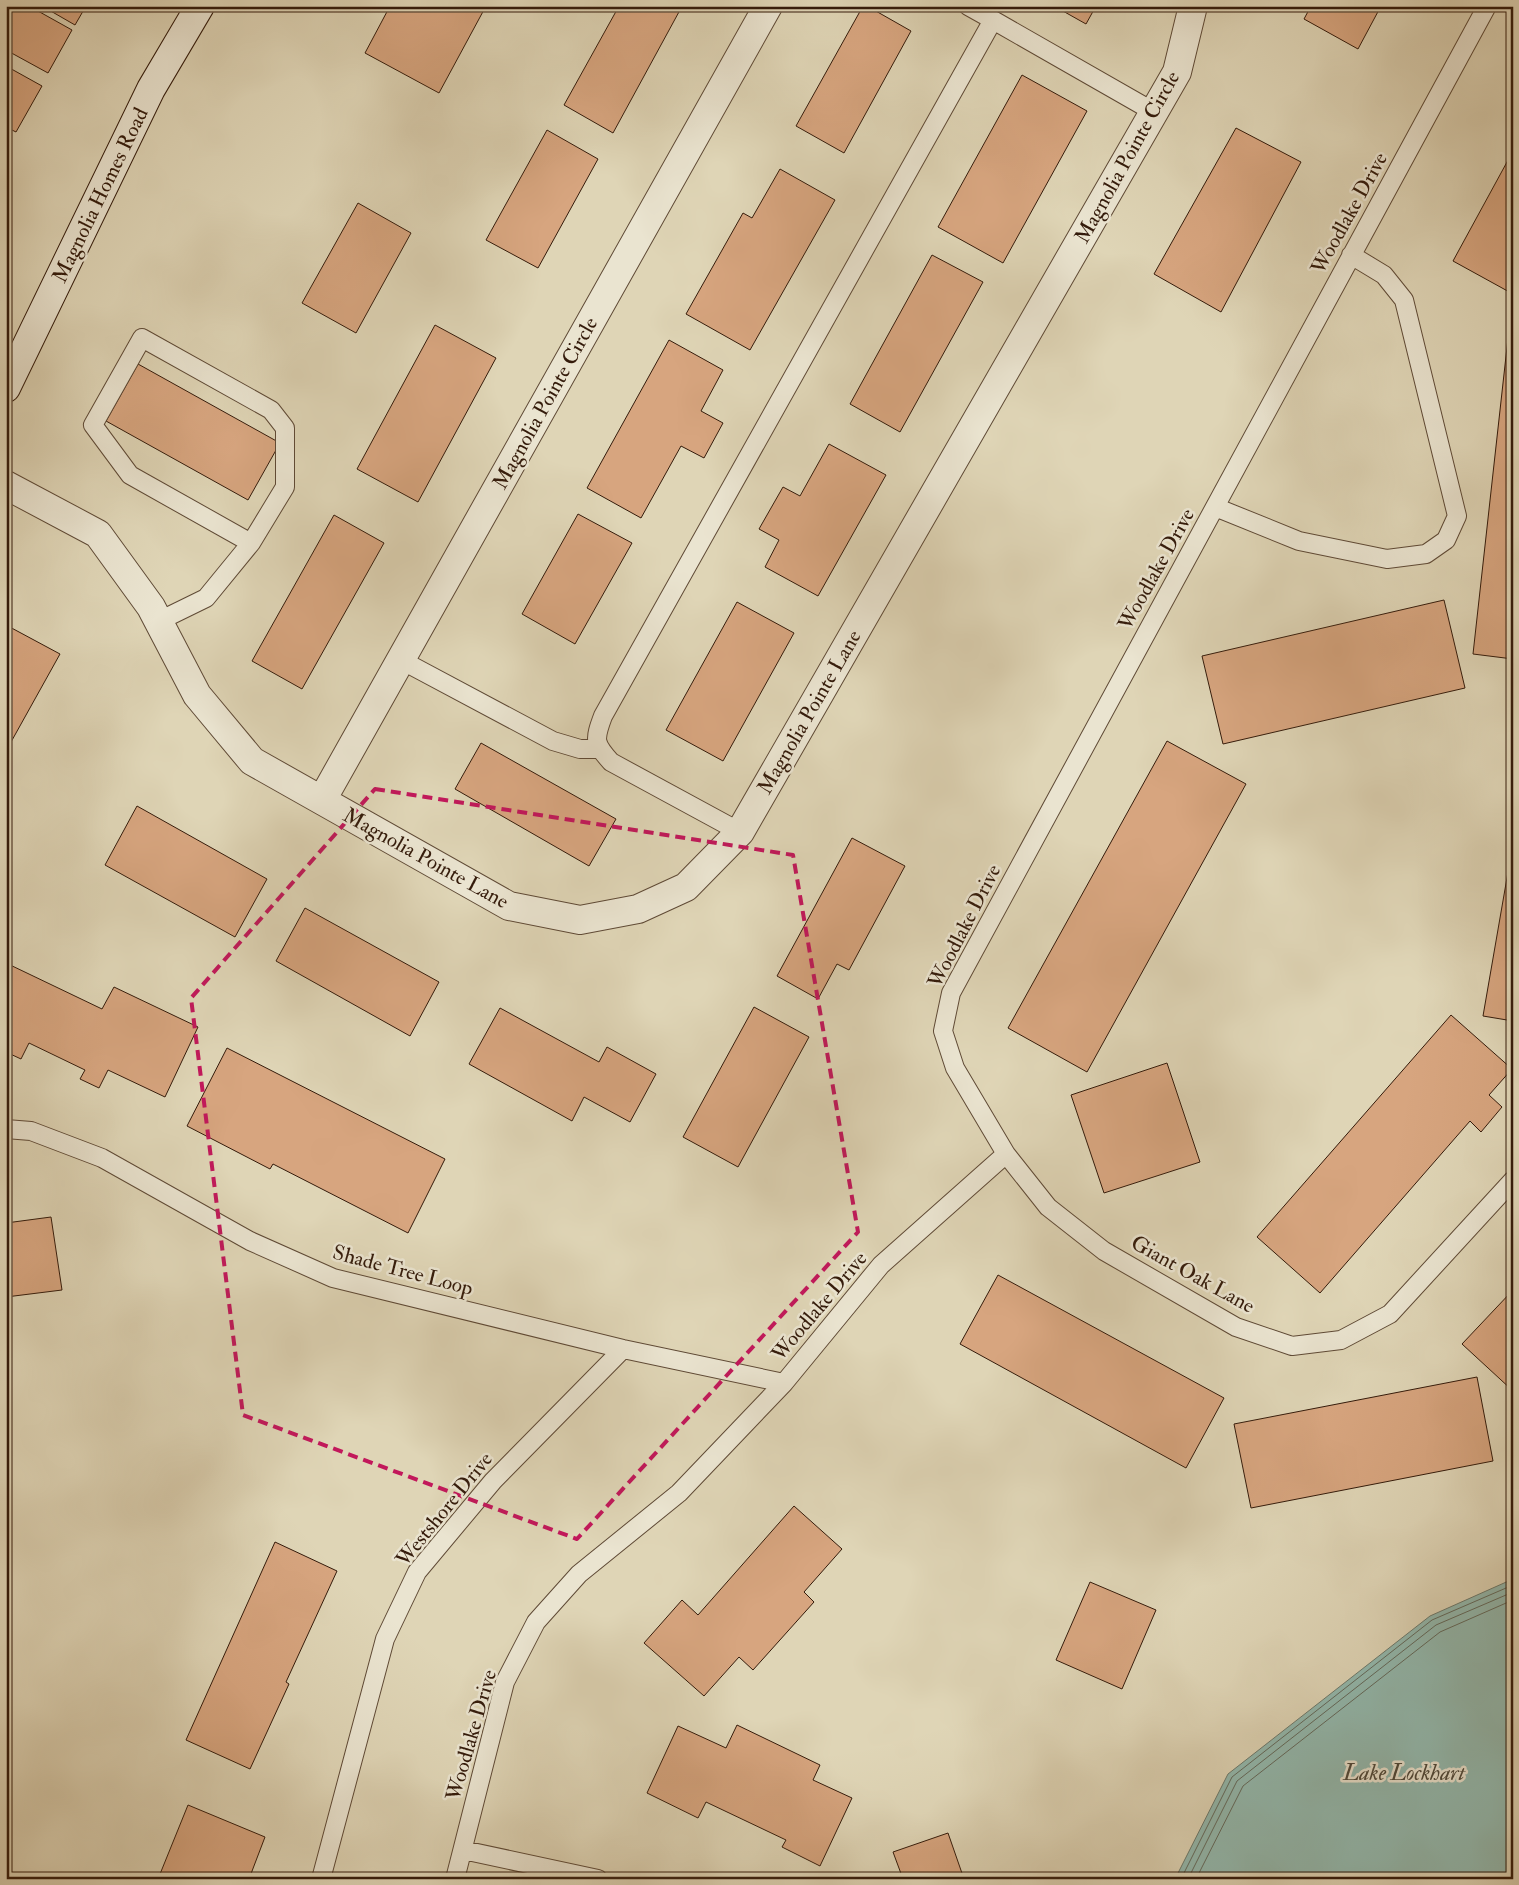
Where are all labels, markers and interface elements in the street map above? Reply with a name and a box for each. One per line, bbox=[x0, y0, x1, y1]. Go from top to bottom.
street label: Magnolia Pointe Circle bbox=[1069, 66, 1186, 248]
street label: Magnolia Homes Road bbox=[46, 103, 155, 287]
street label: Woodlake Drive bbox=[1304, 147, 1394, 280]
street label: Magnolia Pointe Circle bbox=[487, 312, 604, 494]
street label: Woodlake Drive bbox=[1111, 503, 1201, 636]
street label: Magnolia Pointe Lane bbox=[751, 625, 868, 799]
street label: Magnolia Pointe Lane bbox=[338, 802, 514, 915]
street label: Woodlake Drive bbox=[921, 860, 1007, 993]
street label: Giant Oak Lane bbox=[1126, 1229, 1260, 1320]
street label: Shade Tree Loop bbox=[330, 1239, 476, 1302]
street label: Woodlake Drive bbox=[765, 1246, 873, 1368]
street label: Westshore Drive bbox=[389, 1446, 499, 1573]
street label: Woodlake Drive bbox=[440, 1666, 503, 1805]
water label: Lake Lockhart bbox=[1342, 1759, 1467, 1787]

